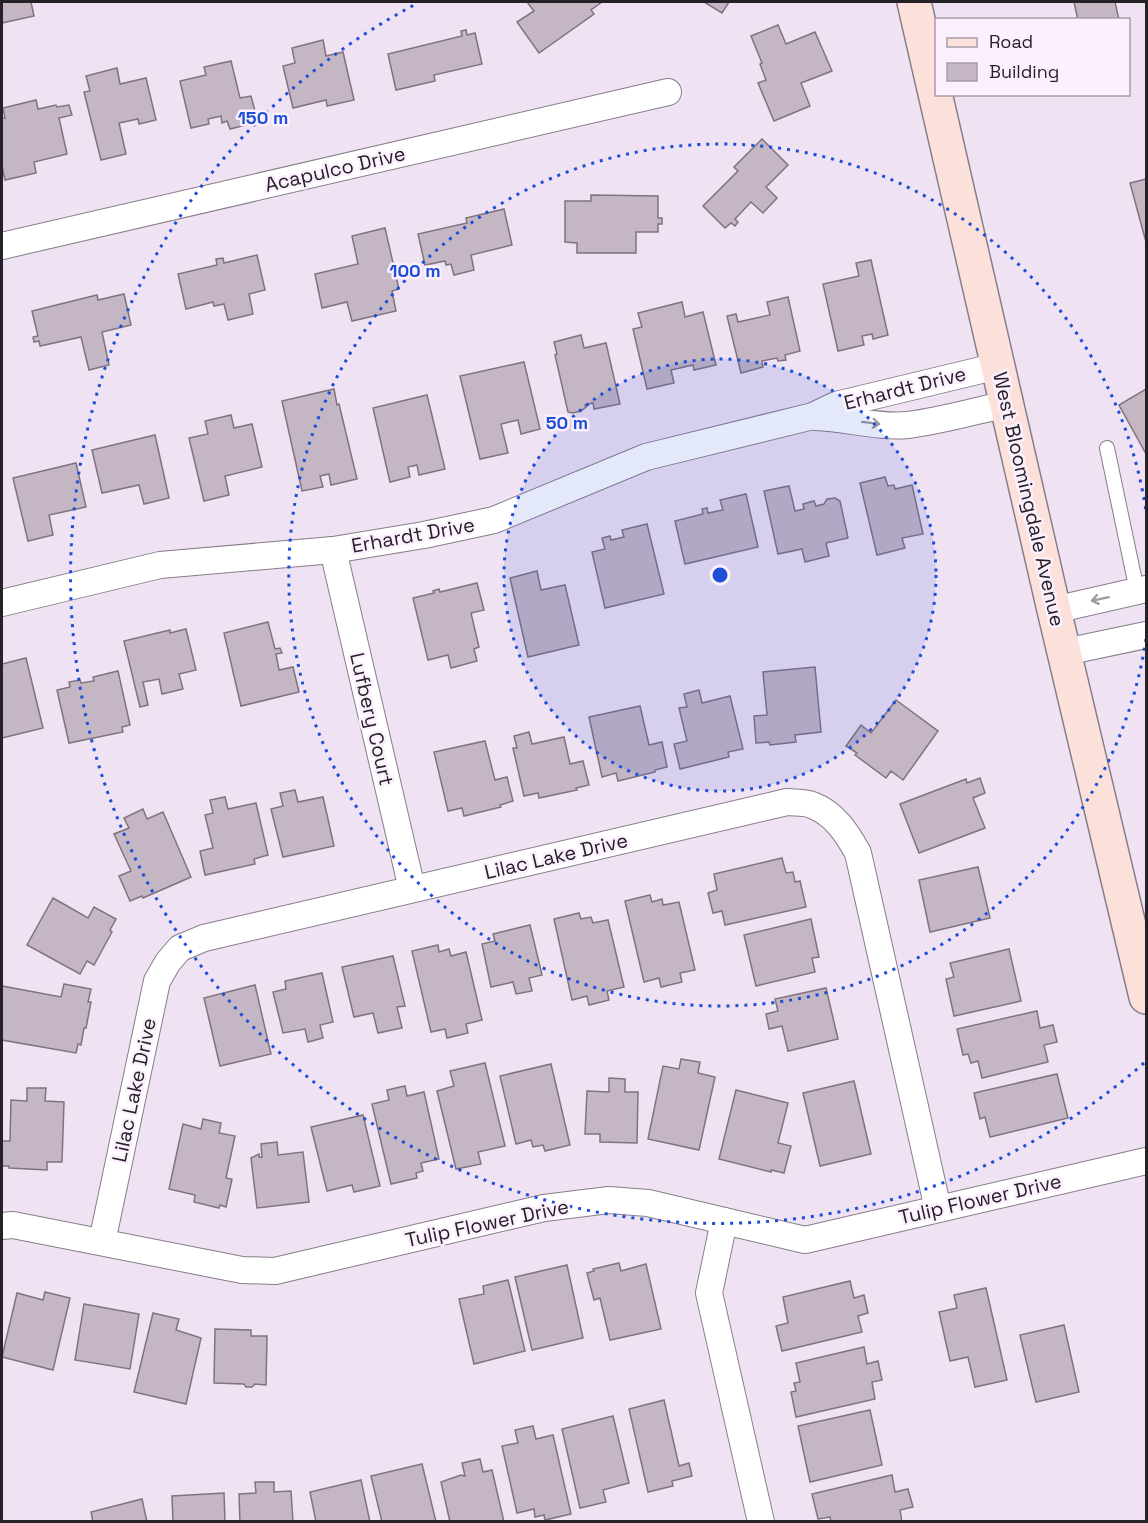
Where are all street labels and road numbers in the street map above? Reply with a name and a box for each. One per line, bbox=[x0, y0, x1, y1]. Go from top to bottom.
street label: Acapulco Drive bbox=[262, 140, 408, 198]
street label: Erhardt Drive bbox=[841, 360, 969, 416]
street label: West Bloomingdale Avenue bbox=[987, 369, 1071, 629]
street label: Erhardt Drive bbox=[349, 511, 477, 559]
street label: Lufbery Court bbox=[344, 650, 400, 788]
street label: Lilac Lake Drive bbox=[482, 827, 630, 885]
street label: Lilac Lake Drive bbox=[106, 1016, 162, 1164]
street label: Tulip Flower Drive bbox=[896, 1168, 1064, 1230]
street label: Tulip Flower Drive bbox=[403, 1193, 571, 1253]

